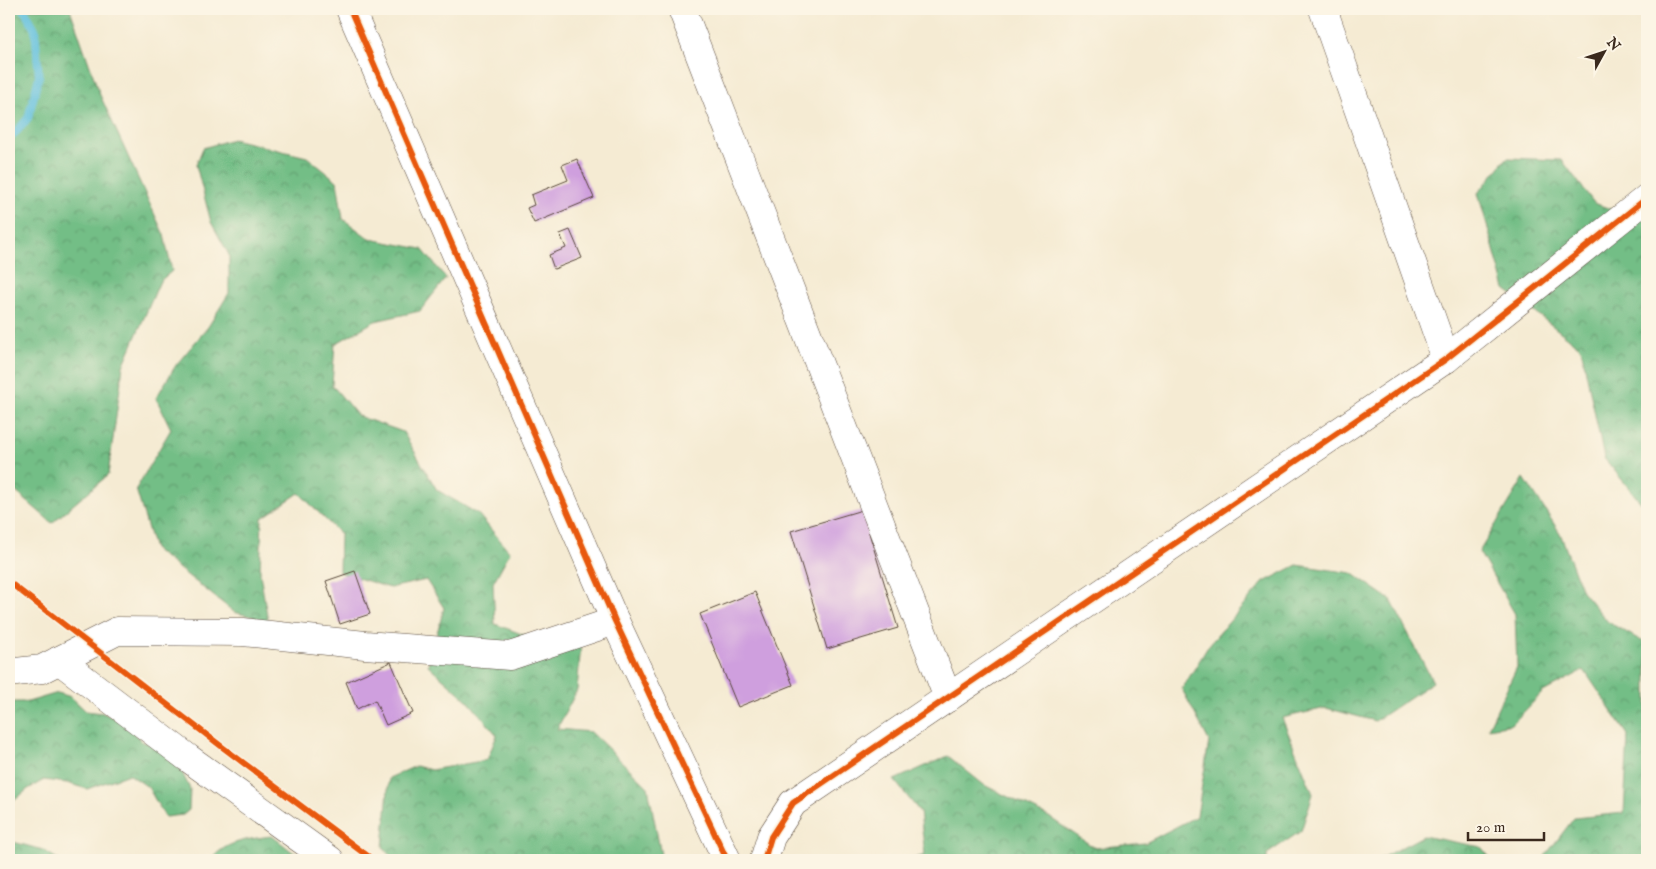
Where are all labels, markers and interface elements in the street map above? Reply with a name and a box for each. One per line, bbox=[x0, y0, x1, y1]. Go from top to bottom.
north arrow bbox=[1578, 28, 1628, 78]
text: N bbox=[1602, 33, 1624, 55]
scale bar bbox=[1468, 809, 1545, 841]
text: 20 m bbox=[1476, 818, 1506, 837]

